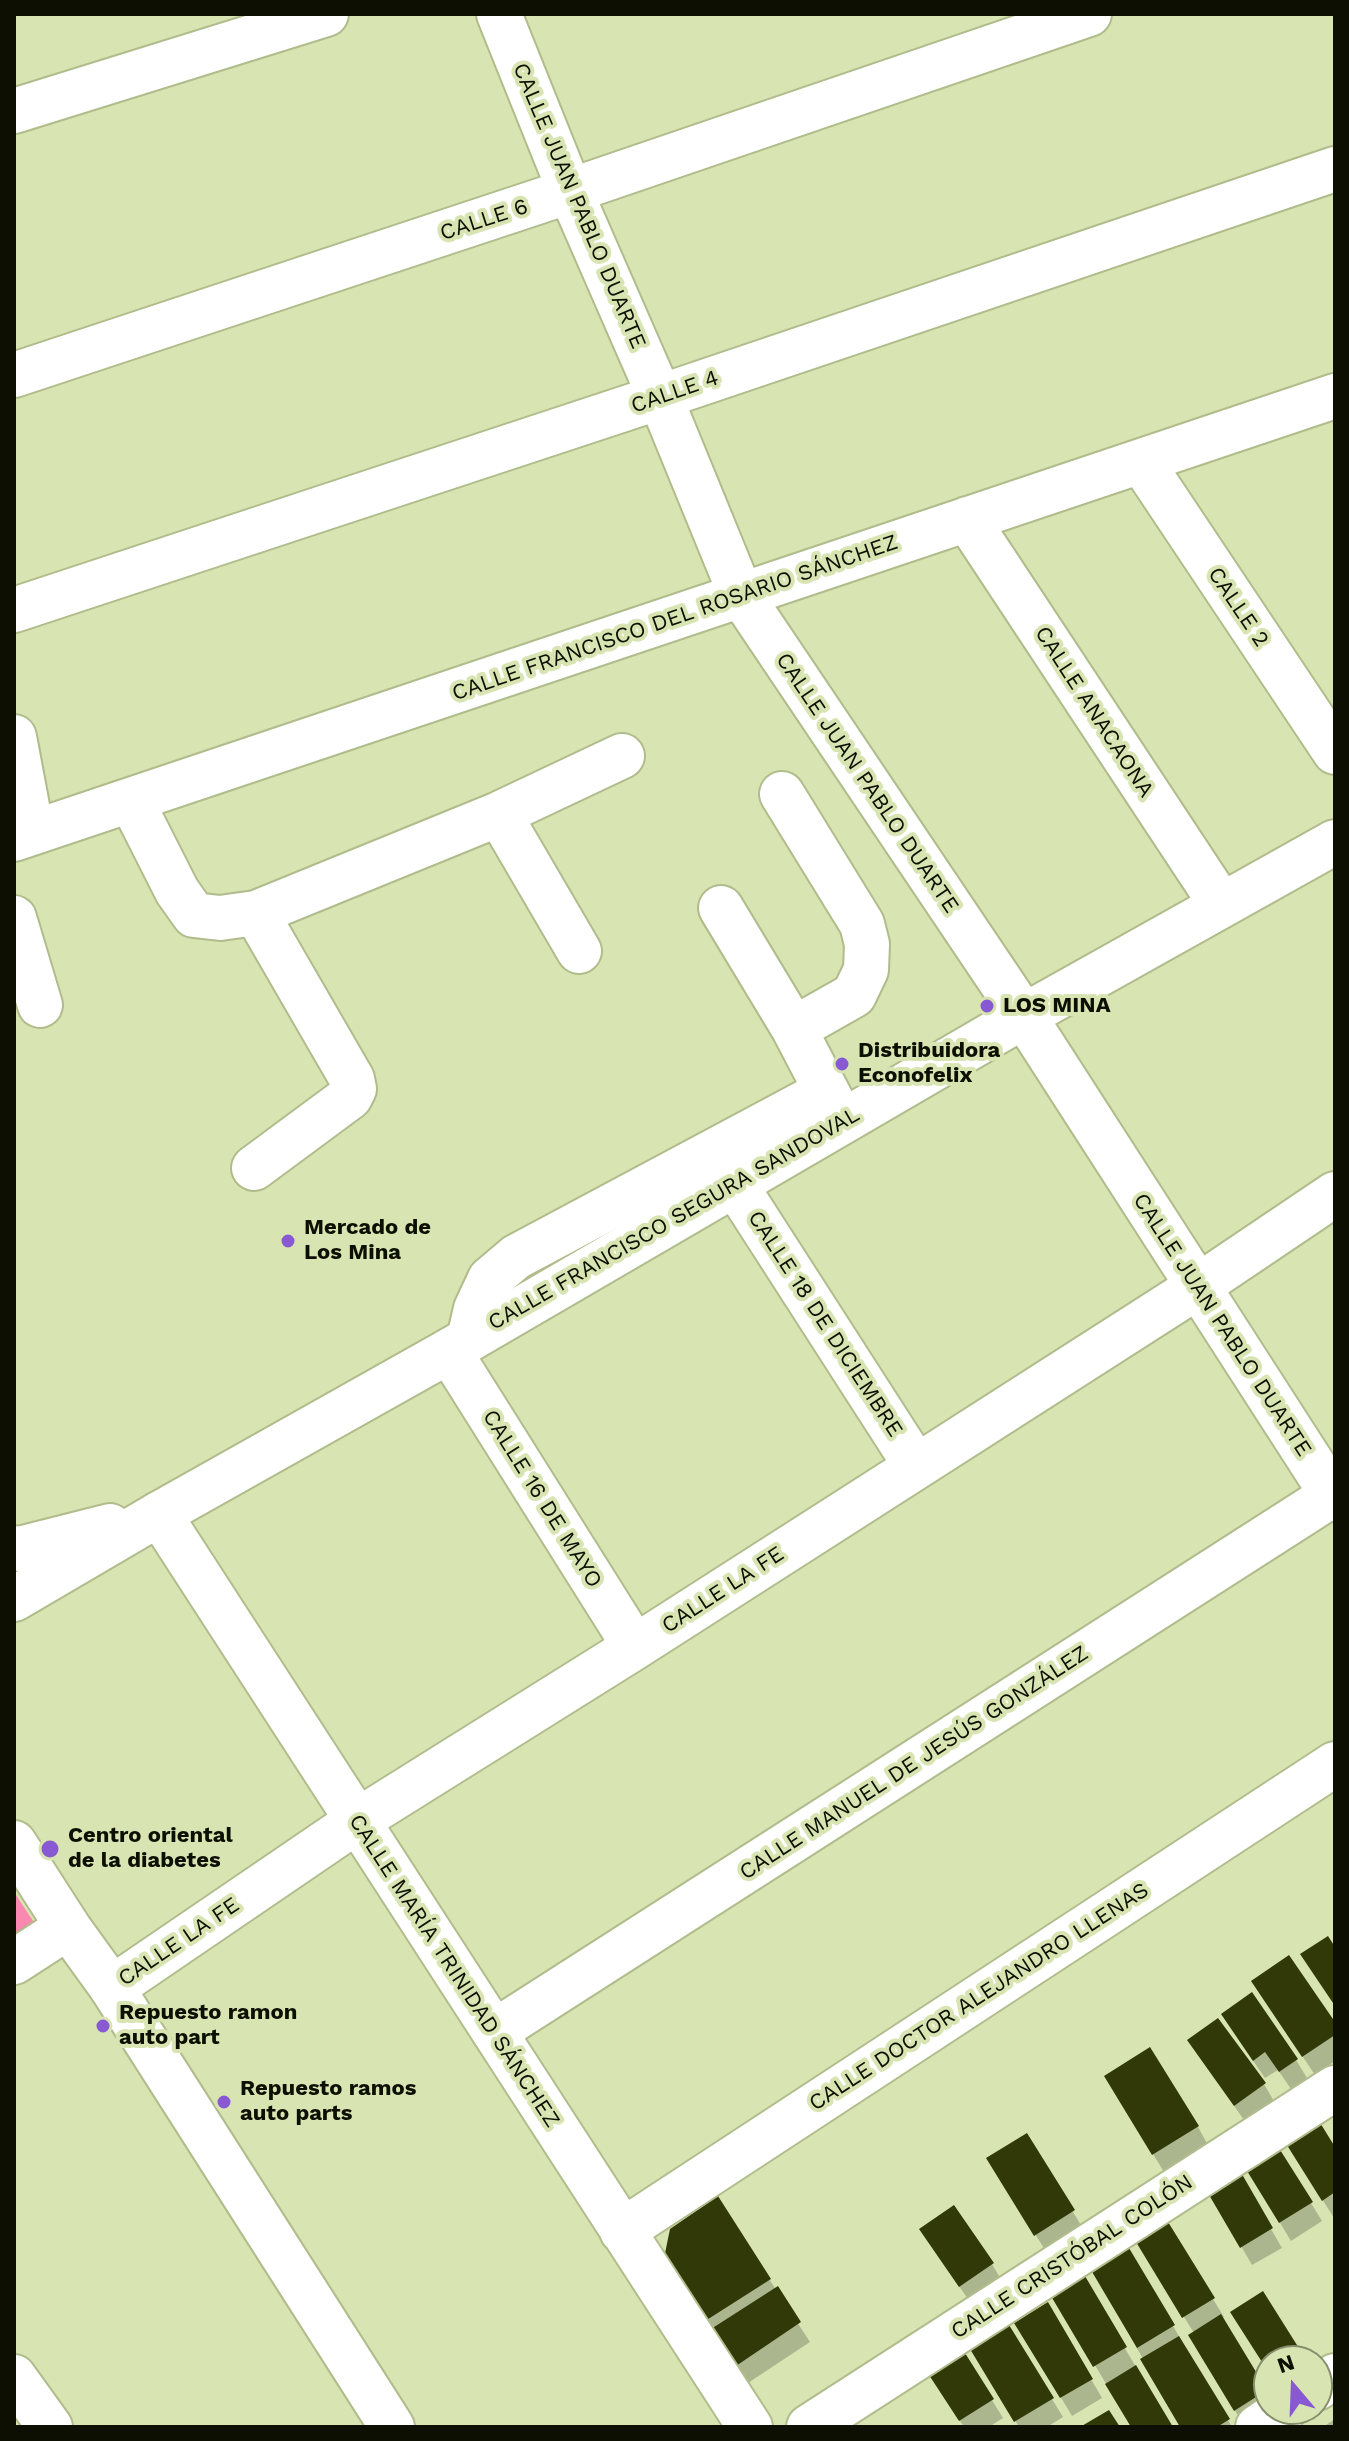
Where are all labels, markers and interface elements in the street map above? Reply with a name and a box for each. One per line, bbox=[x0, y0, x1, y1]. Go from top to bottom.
street label: CALLE JUAN PABLO DUARTE bbox=[507, 59, 651, 353]
street label: CALLE 6 bbox=[437, 193, 531, 247]
street label: CALLE 4 bbox=[628, 365, 722, 419]
street label: CALLE FRANCISCO DEL ROSARIO SÁNCHEZ bbox=[449, 529, 901, 707]
street label: CALLE 2 bbox=[1202, 562, 1274, 652]
street label: CALLE ANACAONA bbox=[1029, 622, 1159, 802]
street label: CALLE JUAN PABLO DUARTE bbox=[770, 648, 964, 918]
place label: LOS MINA bbox=[1003, 993, 1111, 1019]
marker: LOS MINA bbox=[978, 997, 996, 1015]
place label: Distribuidora Econofelix bbox=[858, 1038, 1000, 1090]
marker: Distribuidora Econofelix bbox=[833, 1055, 851, 1073]
street label: CALLE FRANCISCO SEGURA SANDOVAL bbox=[484, 1102, 864, 1336]
street label: CALLE JUAN PABLO DUARTE bbox=[1127, 1189, 1317, 1461]
street label: CALLE 18 DE DICIEMBRE bbox=[742, 1206, 908, 1442]
place label: Mercado de Los Mina bbox=[304, 1215, 431, 1266]
marker: Mercado de Los Mina bbox=[279, 1232, 297, 1250]
street label: CALLE 16 DE MAYO bbox=[477, 1405, 607, 1593]
street label: CALLE LA FE bbox=[657, 1541, 789, 1639]
street label: CALLE MANUEL DE JESÚS GONZÁLEZ bbox=[735, 1640, 1093, 1886]
street label: CALLE MARÍA TRINIDAD SÁNCHEZ bbox=[343, 1809, 565, 2133]
place label: Centro oriental de la diabetes bbox=[68, 1823, 233, 1874]
marker: Centro oriental de la diabetes bbox=[39, 1838, 61, 1860]
street label: CALLE DOCTOR ALEJANDRO LLENAS bbox=[804, 1877, 1154, 2117]
street label: CALLE LA FE bbox=[114, 1892, 244, 1992]
place label: Repuesto ramon auto part bbox=[119, 2000, 297, 2052]
marker: Repuesto ramon auto part bbox=[94, 2017, 112, 2035]
place label: Repuesto ramos auto parts bbox=[240, 2076, 416, 2128]
marker: Repuesto ramos auto parts bbox=[215, 2093, 233, 2111]
street label: CALLE CRISTÓBAL COLÓN bbox=[946, 2169, 1198, 2345]
north arrow bbox=[1253, 2345, 1333, 2425]
text: N bbox=[1274, 2349, 1297, 2378]

